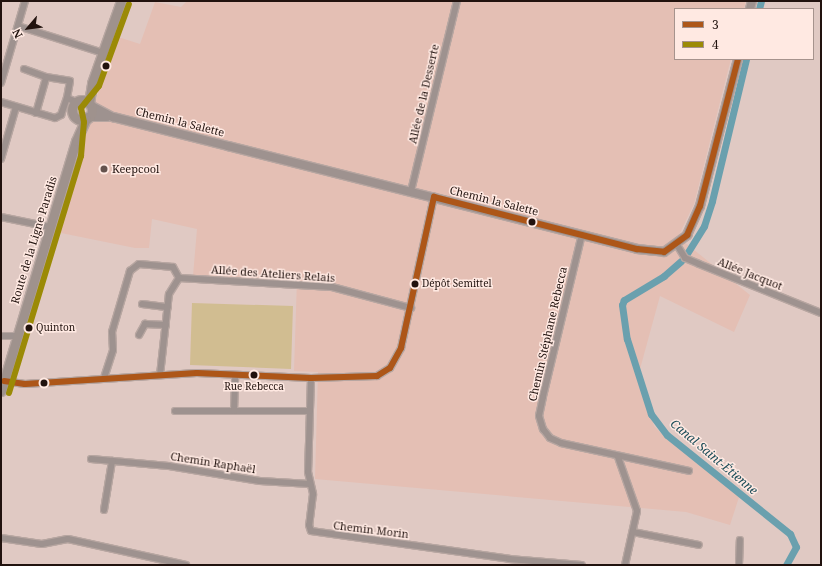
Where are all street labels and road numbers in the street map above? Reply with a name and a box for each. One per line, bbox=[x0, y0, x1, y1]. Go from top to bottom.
street label: Allée de la Desserte bbox=[406, 43, 442, 145]
street label: Chemin la Salette bbox=[134, 105, 226, 139]
street label: Route de la Ligne Paradis bbox=[8, 175, 60, 305]
street label: Chemin la Salette bbox=[448, 184, 540, 218]
street label: Allée Jacquot bbox=[716, 255, 784, 293]
street label: Allée des Ateliers Relais bbox=[211, 263, 335, 285]
street label: Chemin Stéphane Rebecca bbox=[526, 265, 570, 403]
street label: Chemin Raphaël bbox=[169, 450, 257, 476]
street label: Chemin Morin bbox=[333, 519, 409, 541]

